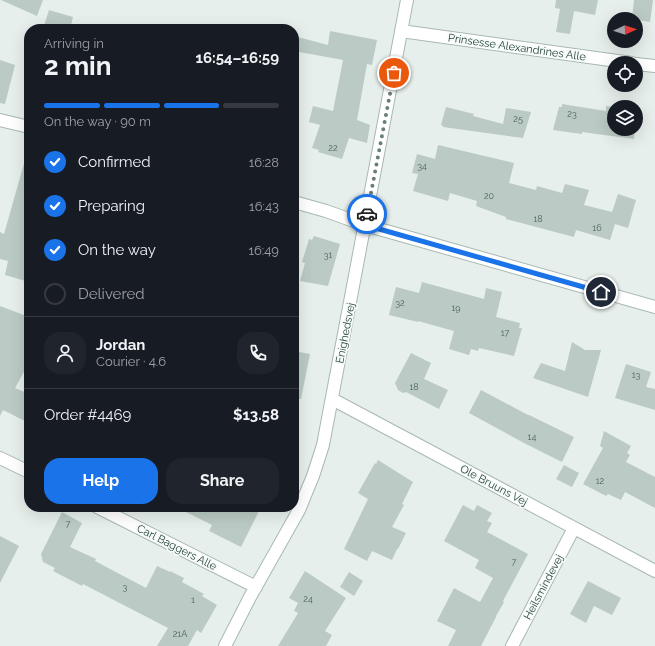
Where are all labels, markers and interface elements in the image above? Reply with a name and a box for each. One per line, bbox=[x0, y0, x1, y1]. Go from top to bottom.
north arrow bbox=[607, 12, 643, 48]
map controls bbox=[607, 12, 643, 136]
street label: Prinsesse Alexandrines Alle bbox=[447, 31, 587, 64]
text: Arriving in bbox=[44, 36, 104, 51]
text: 16:54–16:59 bbox=[195, 49, 279, 67]
text: 2 min bbox=[44, 51, 111, 81]
pin bbox=[377, 56, 411, 90]
button: locate bbox=[607, 56, 643, 92]
icon: bag bbox=[383, 62, 405, 84]
button: layers bbox=[607, 100, 643, 136]
house number: 23 bbox=[567, 109, 577, 119]
text: On the way · 90 m bbox=[44, 114, 151, 129]
house number: 25 bbox=[513, 114, 523, 124]
house number: 22 bbox=[328, 143, 338, 153]
icon: check bbox=[44, 151, 66, 173]
text: Confirmed bbox=[78, 153, 151, 171]
text: 16:28 bbox=[249, 155, 279, 170]
house number: 34 bbox=[417, 161, 427, 171]
house number: 20 bbox=[484, 191, 495, 201]
courier bbox=[347, 194, 387, 234]
icon: check bbox=[44, 195, 66, 217]
text: Preparing bbox=[78, 197, 145, 215]
text: 16:43 bbox=[249, 199, 279, 214]
icon: car bbox=[356, 203, 378, 225]
house number: 18 bbox=[533, 214, 543, 224]
house number: 16 bbox=[592, 223, 602, 233]
icon: check bbox=[44, 239, 66, 261]
text: On the way bbox=[78, 241, 156, 259]
text: 16:49 bbox=[248, 243, 279, 258]
house number: 31 bbox=[324, 250, 332, 260]
pin bbox=[584, 275, 618, 309]
icon: home bbox=[590, 281, 612, 303]
text: Delivered bbox=[78, 285, 145, 303]
house number: 32 bbox=[395, 298, 405, 308]
street label: Enighedsvej bbox=[333, 302, 358, 365]
house number: 19 bbox=[451, 303, 461, 313]
house number: 17 bbox=[501, 328, 509, 338]
button: person bbox=[44, 332, 86, 374]
button: phone bbox=[237, 332, 279, 374]
text: Jordan bbox=[96, 336, 145, 354]
text: Courier · 4.6 bbox=[96, 354, 166, 369]
house number: 13 bbox=[632, 370, 641, 380]
house number: 18 bbox=[409, 382, 419, 392]
text: Order #4469 bbox=[44, 406, 131, 424]
text: $13.58 bbox=[233, 406, 279, 424]
house number: 14 bbox=[528, 432, 536, 442]
button: Help bbox=[44, 458, 158, 504]
button: Share bbox=[166, 458, 279, 504]
street label: Ole Bruuns Vej bbox=[458, 462, 530, 509]
house number: 12 bbox=[596, 476, 605, 486]
house number: 7 bbox=[66, 519, 71, 529]
street label: Carl Baggers Alle bbox=[135, 522, 219, 573]
street label: Heilsmindevej bbox=[521, 552, 566, 622]
house number: 7 bbox=[512, 557, 517, 567]
house number: 3 bbox=[123, 582, 128, 592]
house number: 24 bbox=[303, 594, 313, 604]
house number: 1 bbox=[191, 595, 195, 605]
house number: 21A bbox=[173, 629, 187, 639]

